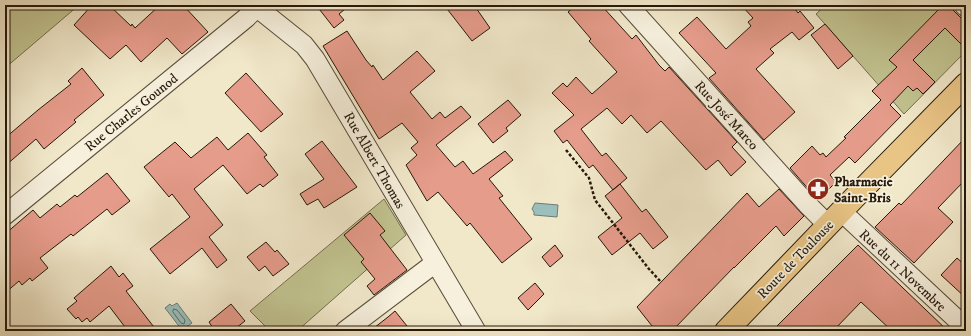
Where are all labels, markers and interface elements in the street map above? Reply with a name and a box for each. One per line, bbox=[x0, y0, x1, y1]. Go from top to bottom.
street label: Rue Charles Gounod bbox=[81, 70, 182, 156]
street label: Rue José Marco bbox=[690, 77, 762, 154]
street label: Rue Albert Thomas bbox=[339, 109, 409, 212]
place label: Pharmacie Saint-Bris bbox=[834, 173, 893, 207]
pharmacy icon: Pharmacie Saint-Bris bbox=[805, 176, 831, 202]
street label: Route de Toulouse bbox=[754, 216, 838, 303]
street label: Rue du 11 Novembre bbox=[855, 226, 950, 316]

